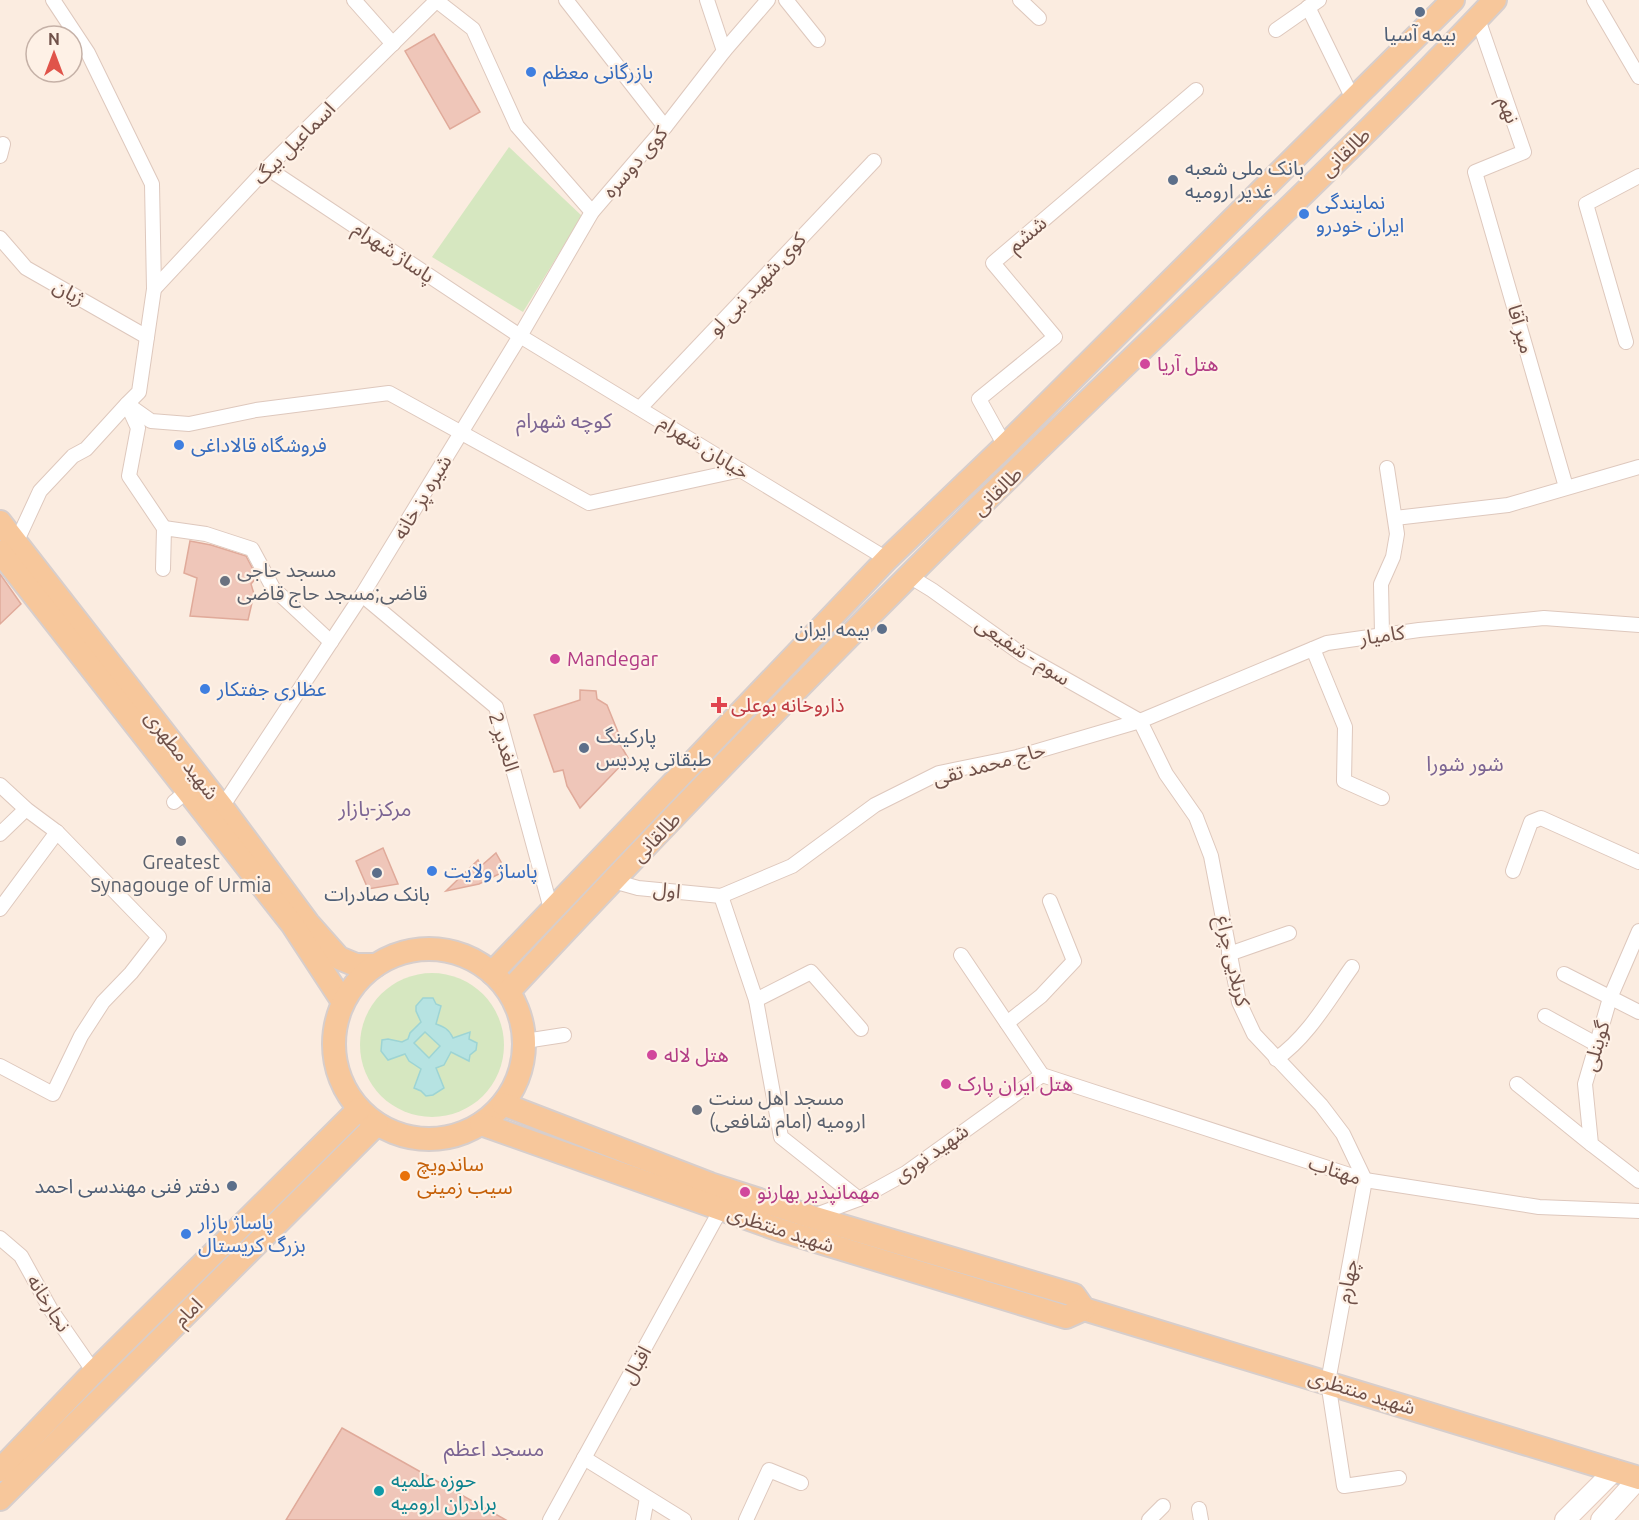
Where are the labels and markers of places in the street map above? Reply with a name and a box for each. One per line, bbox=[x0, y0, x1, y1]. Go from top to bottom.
marker: بیمه آسیا bbox=[1413, 5, 1427, 19]
place label: بیمه آسیا bbox=[1384, 22, 1456, 45]
place label: بازرگانی معظم bbox=[543, 60, 653, 87]
marker: بازرگانی معظم bbox=[524, 65, 538, 79]
place label: بانک ملی شعبه غدیر ارومیه bbox=[1185, 156, 1304, 203]
marker: بانک ملی شعبه غدیر ارومیه bbox=[1166, 173, 1180, 187]
place label: نمایندگی ایران خودرو bbox=[1316, 190, 1404, 237]
marker: نمایندگی ایران خودرو bbox=[1297, 207, 1311, 221]
place label: هتل آریا bbox=[1157, 352, 1218, 376]
marker: هتل آریا bbox=[1138, 357, 1152, 371]
place label: فروشگاه قالاداغی bbox=[191, 433, 327, 457]
marker: فروشگاه قالاداغی bbox=[172, 438, 186, 452]
place label: مسجد حاجی قاضی;مسجد حاج قاضی bbox=[237, 558, 427, 608]
marker: مسجد حاجی قاضی;مسجد حاج قاضی bbox=[218, 574, 232, 588]
place label: بیمه ایران bbox=[795, 617, 870, 641]
marker: بیمه ایران bbox=[875, 622, 889, 636]
place label: Mandegar bbox=[567, 647, 659, 670]
marker: Mandegar bbox=[548, 652, 562, 666]
place label: عظاری جفتکار bbox=[216, 677, 327, 701]
marker: عظاری جفتکار bbox=[198, 682, 212, 696]
place label: ذاروخانه بوعلی bbox=[731, 693, 844, 717]
marker: ذاروخانه بوعلی bbox=[712, 698, 726, 712]
place label: پارکینگ طبقاتی پردیس bbox=[596, 724, 712, 772]
marker: پارکینگ طبقاتی پردیس bbox=[577, 741, 591, 755]
marker: Greatest Synagouge of Urmia bbox=[174, 834, 188, 848]
place label: Greatest Synagouge of Urmia bbox=[91, 850, 271, 896]
place label: پاساژ ولایت bbox=[444, 859, 538, 884]
marker: پاساژ ولایت bbox=[425, 864, 439, 878]
marker: بانک صادرات bbox=[370, 866, 384, 880]
place label: بانک صادرات bbox=[324, 882, 430, 906]
place label: هتل لاله bbox=[664, 1043, 729, 1067]
marker: هتل لاله bbox=[645, 1048, 659, 1062]
place label: هتل ایران پارک bbox=[958, 1072, 1073, 1097]
marker: هتل ایران پارک bbox=[939, 1077, 953, 1091]
place label: مسجد اهل سنت ارومیه (امام شافعی) bbox=[709, 1086, 866, 1136]
marker: مسجد اهل سنت ارومیه (امام شافعی) bbox=[690, 1103, 704, 1117]
place label: ساندویچ سیب زمینی bbox=[417, 1152, 513, 1199]
marker: ساندویچ سیب زمینی bbox=[398, 1169, 412, 1183]
place label: دفتر فنی مهندسی احمد bbox=[35, 1174, 220, 1198]
marker: دفتر فنی مهندسی احمد bbox=[225, 1179, 239, 1193]
place label: مهمانپذیر بهارنو bbox=[757, 1180, 880, 1205]
marker: مهمانپذیر بهارنو bbox=[738, 1185, 752, 1199]
place label: پاساژ بازار بزرگ کریستال bbox=[197, 1210, 306, 1257]
marker: پاساژ بازار بزرگ کریستال bbox=[179, 1227, 193, 1241]
place label: حوزه علمیه برادران ارومیه bbox=[391, 1468, 497, 1515]
marker: حوزه علمیه برادران ارومیه bbox=[372, 1484, 386, 1498]

